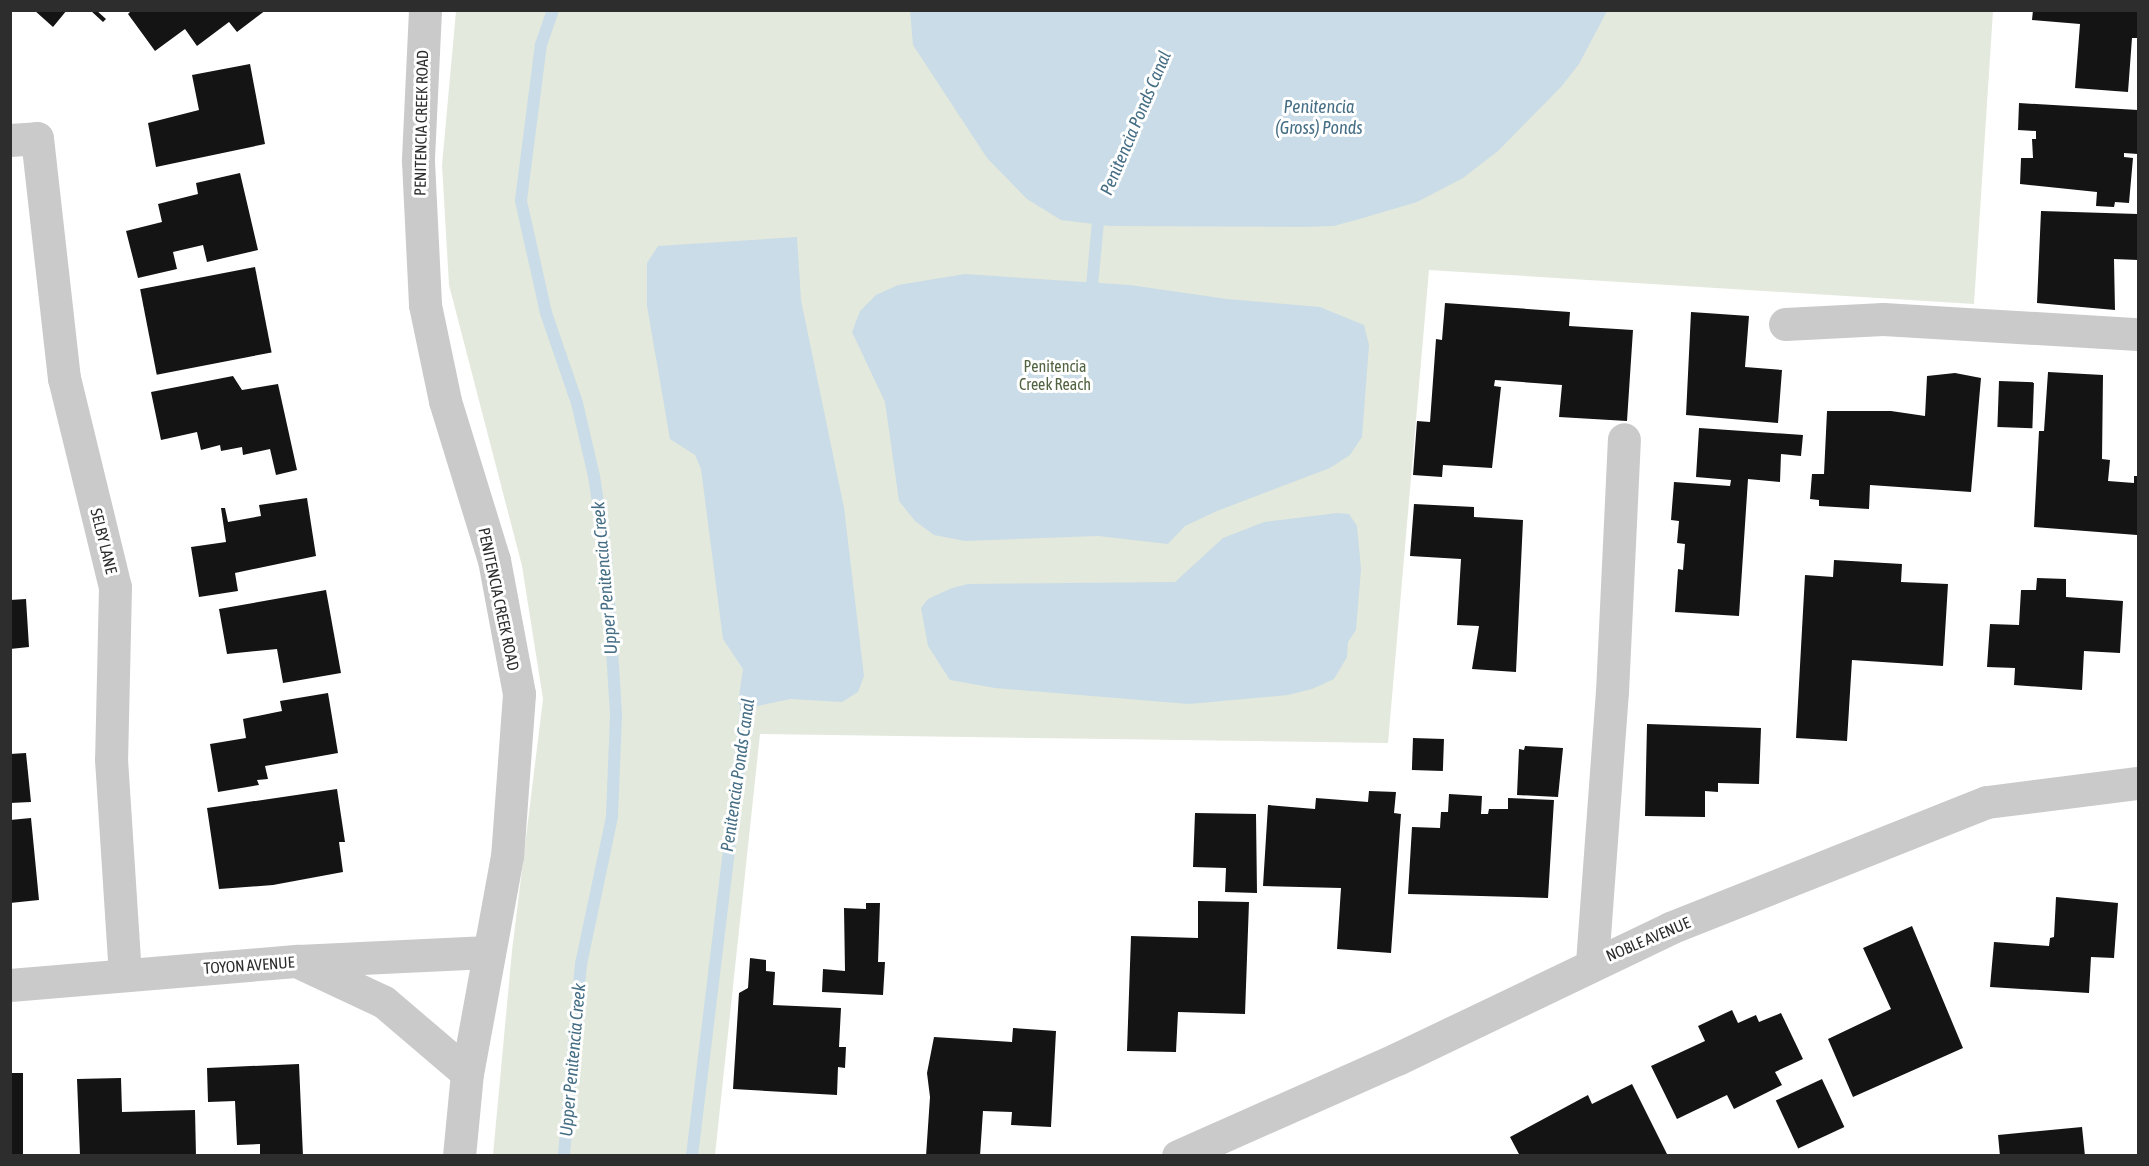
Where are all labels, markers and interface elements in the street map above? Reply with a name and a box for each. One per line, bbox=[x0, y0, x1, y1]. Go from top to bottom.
water label: Penitencia Ponds Canal bbox=[1096, 48, 1176, 198]
street label: PENITENCIA CREEK ROAD bbox=[410, 50, 432, 196]
water label: Penitencia (Gross) Ponds bbox=[1275, 97, 1363, 140]
park label: Penitencia Creek Reach bbox=[1019, 356, 1091, 394]
water label: Upper Penitencia Creek bbox=[588, 501, 622, 655]
street label: SELBY LANE bbox=[87, 506, 121, 576]
street label: PENITENCIA CREEK ROAD bbox=[474, 526, 524, 672]
water label: Penitencia Ponds Canal bbox=[717, 697, 759, 853]
street label: NOBLE AVENUE bbox=[1603, 913, 1693, 965]
street label: TOYON AVENUE bbox=[203, 952, 295, 978]
water label: Upper Penitencia Creek bbox=[556, 983, 590, 1137]

